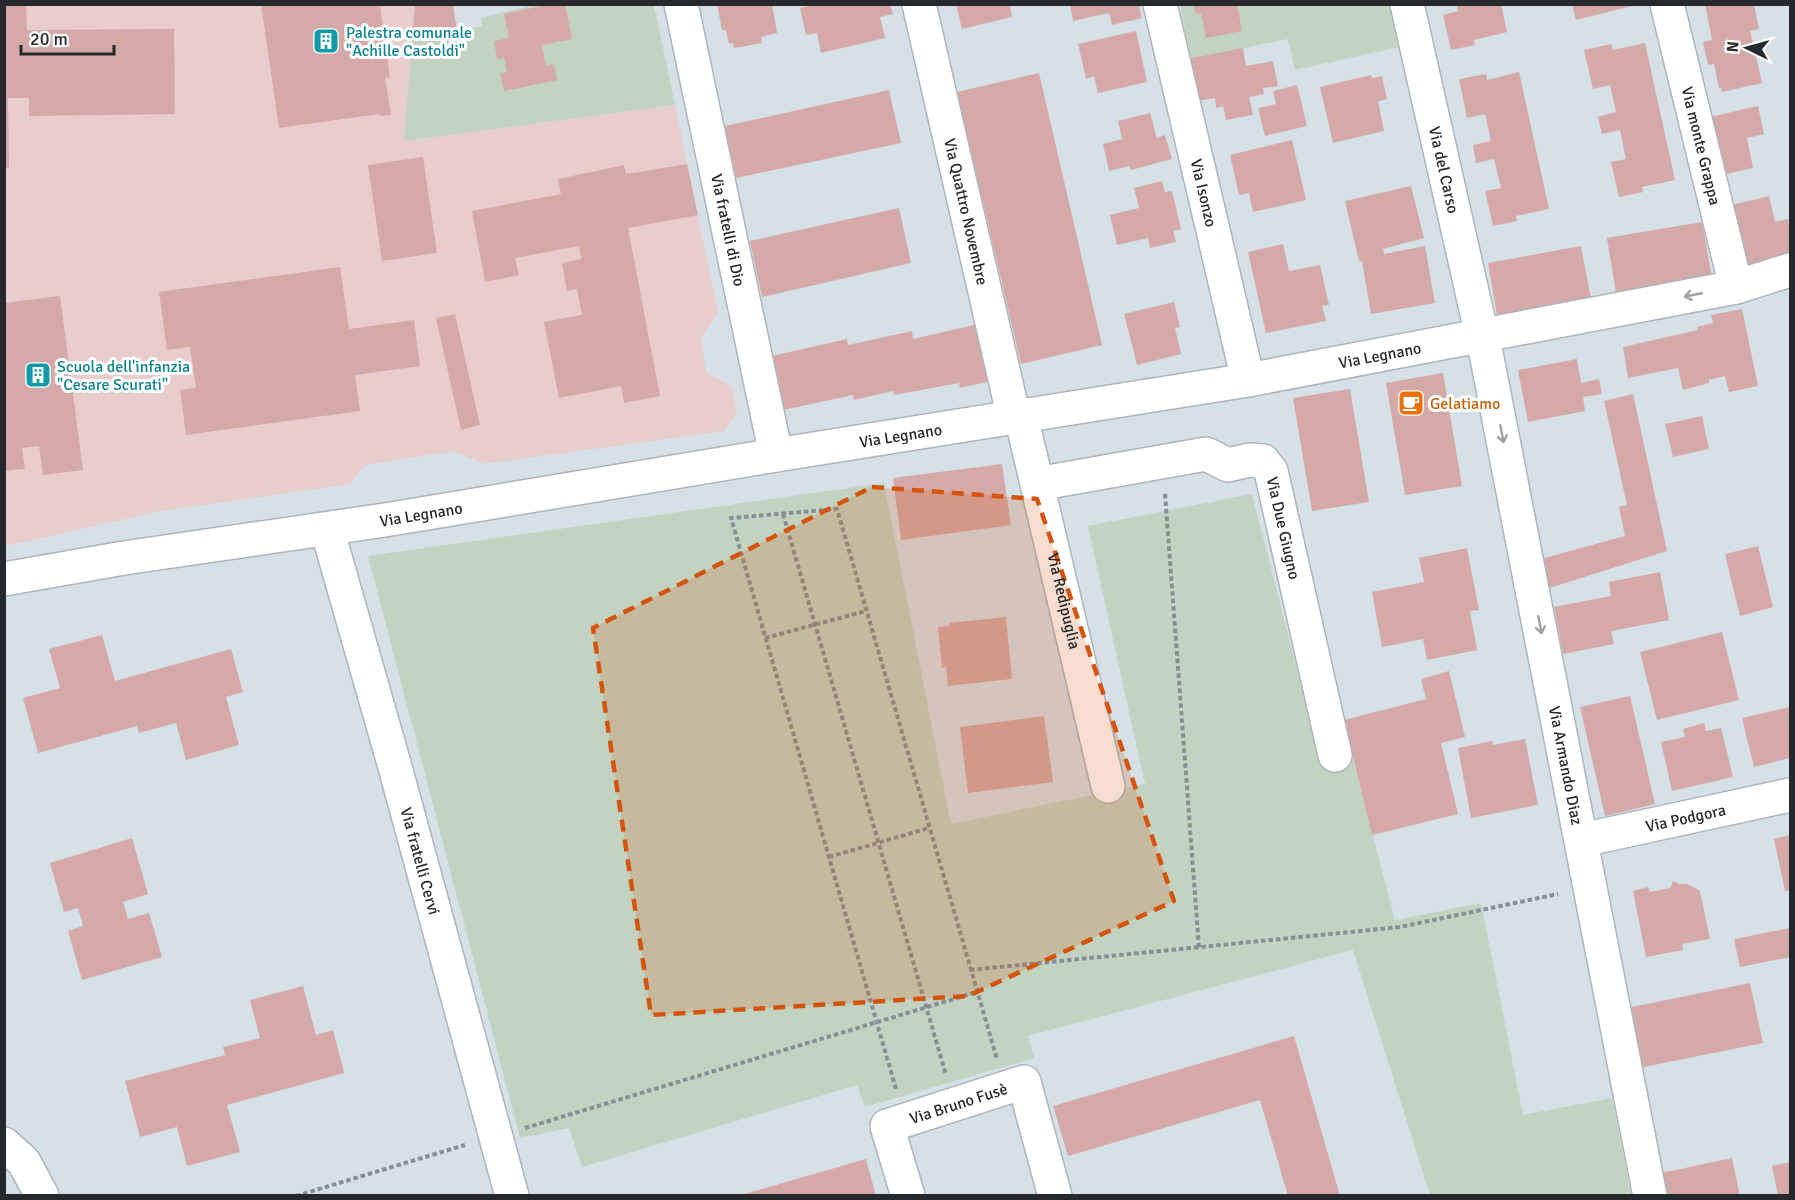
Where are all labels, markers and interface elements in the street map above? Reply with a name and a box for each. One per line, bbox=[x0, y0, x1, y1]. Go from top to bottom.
scale bar bbox=[21, 18, 114, 56]
north arrow bbox=[1717, 18, 1777, 78]
place label: Palestra comunale "Achille Castoldi" bbox=[346, 23, 472, 61]
building icon: Palestra comunale "Achille Castoldi" bbox=[311, 26, 341, 56]
text: 20 m bbox=[30, 28, 68, 50]
text: N bbox=[1723, 40, 1744, 53]
street label: Via monte Grappa bbox=[1677, 85, 1725, 207]
street label: Via del Carso bbox=[1424, 125, 1463, 216]
street label: Via Quattro Novembre bbox=[939, 136, 992, 287]
street label: Via Isonzo bbox=[1186, 157, 1221, 229]
street label: Via fratelli di Dio bbox=[706, 172, 749, 288]
one-way arrow bbox=[1684, 290, 1704, 301]
street label: Via Legnano bbox=[1337, 338, 1423, 374]
place label: Scuola dell'infanzia "Cesare Scurati" bbox=[57, 357, 190, 395]
building icon: Scuola dell'infanzia "Cesare Scurati" bbox=[23, 360, 53, 390]
cafe icon: Gelatiamo bbox=[1396, 388, 1426, 418]
place label: Gelatiamo bbox=[1430, 394, 1500, 414]
street label: Via Legnano bbox=[858, 420, 943, 453]
one-way arrow bbox=[1497, 424, 1508, 443]
street label: Via Due Giugno bbox=[1262, 475, 1304, 581]
street label: Via Legnano bbox=[378, 498, 464, 532]
street label: Via Redipuglia bbox=[1043, 551, 1084, 651]
one-way arrow bbox=[1535, 615, 1546, 634]
street label: Via Armando Diaz bbox=[1544, 704, 1587, 827]
street label: Via Podgora bbox=[1644, 800, 1728, 837]
street label: Via fratelli Cervi bbox=[396, 805, 444, 917]
street label: Via Bruno Fusè bbox=[907, 1079, 1010, 1129]

